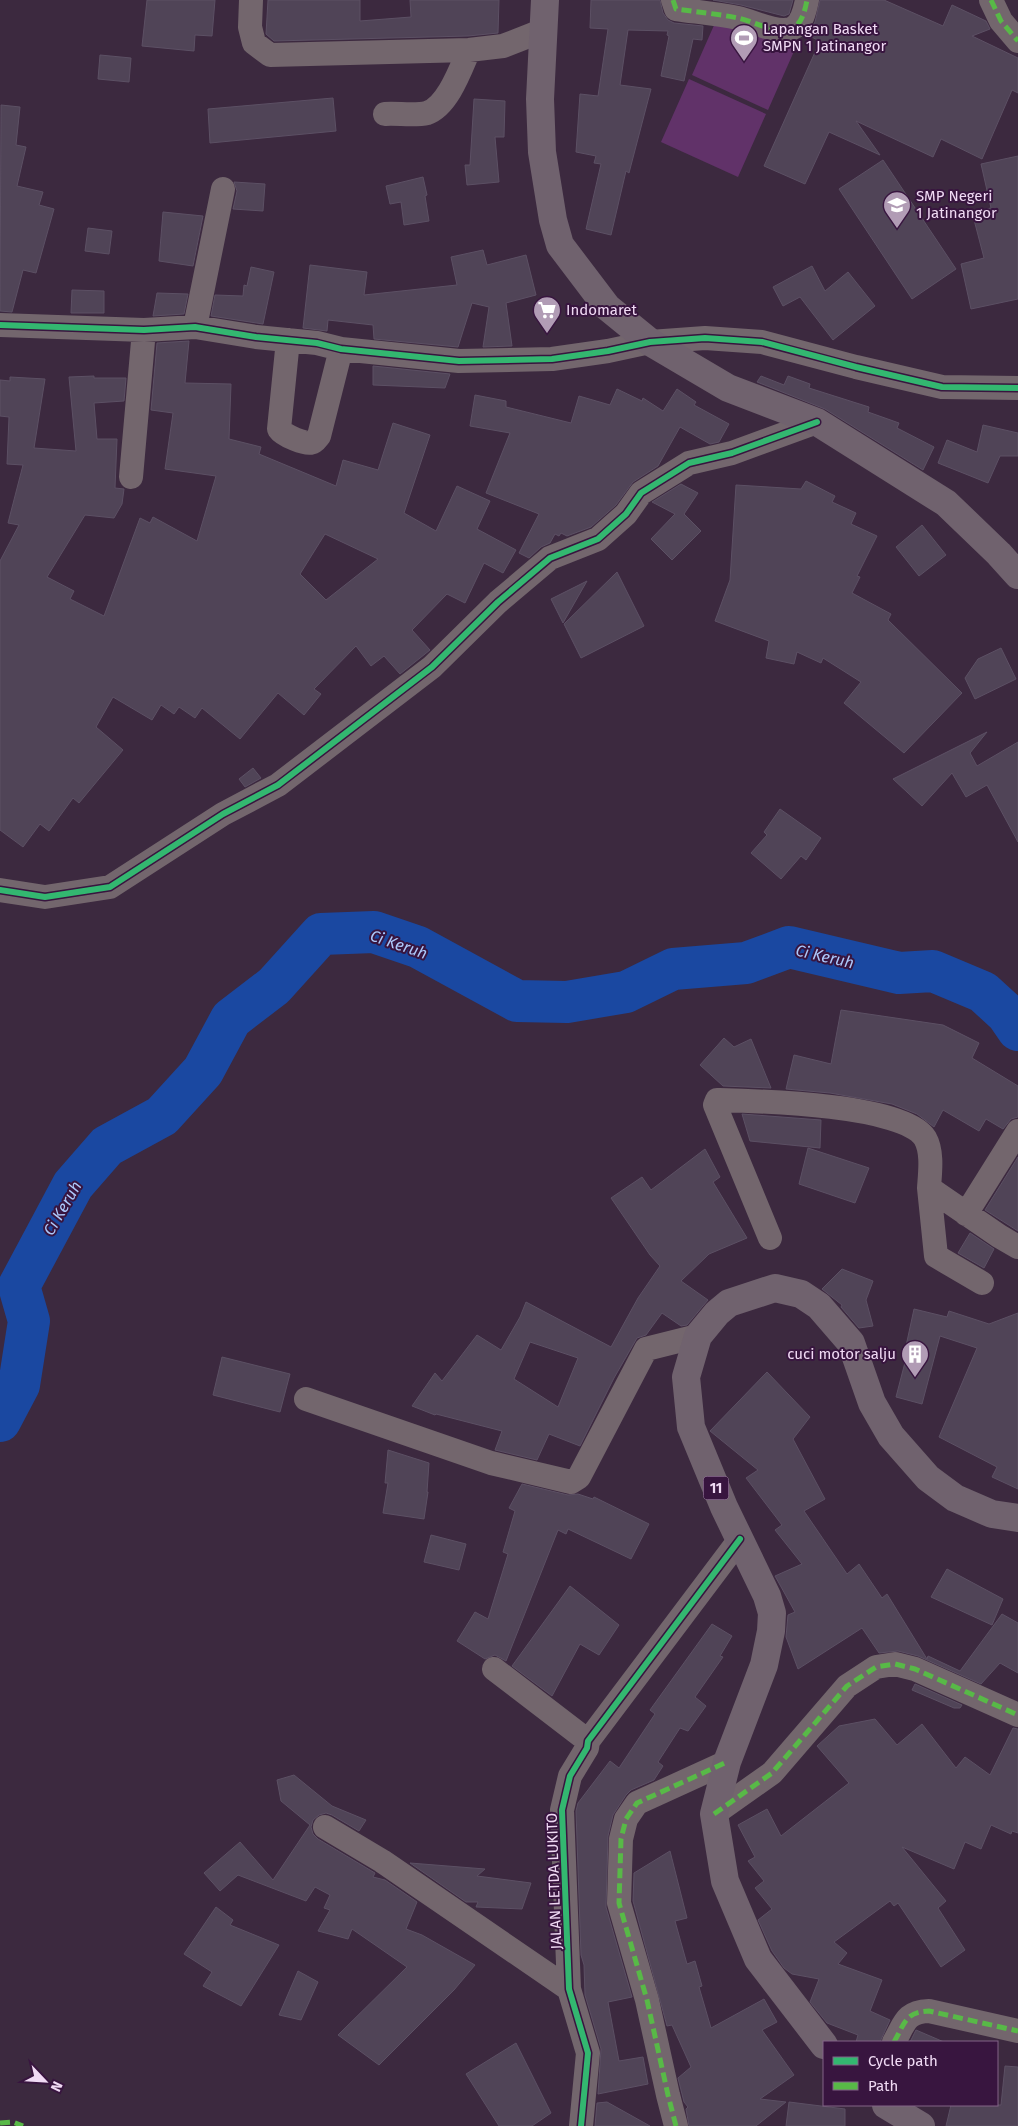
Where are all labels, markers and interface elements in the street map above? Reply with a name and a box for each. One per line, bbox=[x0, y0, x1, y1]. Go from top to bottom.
place label: Lapangan Basket SMPN 1 Jatinangor bbox=[763, 20, 887, 55]
sports icon: Lapangan Basket SMPN 1 Jatinangor bbox=[729, 23, 759, 62]
place label: SMP Negeri 1 Jatinangor bbox=[916, 187, 997, 222]
school or university icon: SMP Negeri 1 Jatinangor bbox=[882, 190, 912, 229]
supermarket icon: Indomaret bbox=[532, 295, 562, 334]
place label: Indomaret bbox=[566, 301, 637, 319]
water label: Ci Keruh bbox=[368, 926, 430, 963]
water label: Ci Keruh bbox=[794, 941, 856, 972]
water label: Ci Keruh bbox=[39, 1178, 86, 1239]
building icon: cuci motor salju bbox=[900, 1339, 930, 1378]
place label: cuci motor salju bbox=[787, 1345, 896, 1363]
road number: 11 bbox=[704, 1476, 728, 1500]
street label: JALAN LETDA LUKITO bbox=[543, 1812, 565, 1950]
legend bbox=[823, 2041, 998, 2106]
text: Cycle path bbox=[868, 2052, 938, 2070]
north arrow bbox=[20, 2056, 70, 2106]
text: Path bbox=[868, 2077, 898, 2095]
text: N bbox=[47, 2078, 66, 2094]

